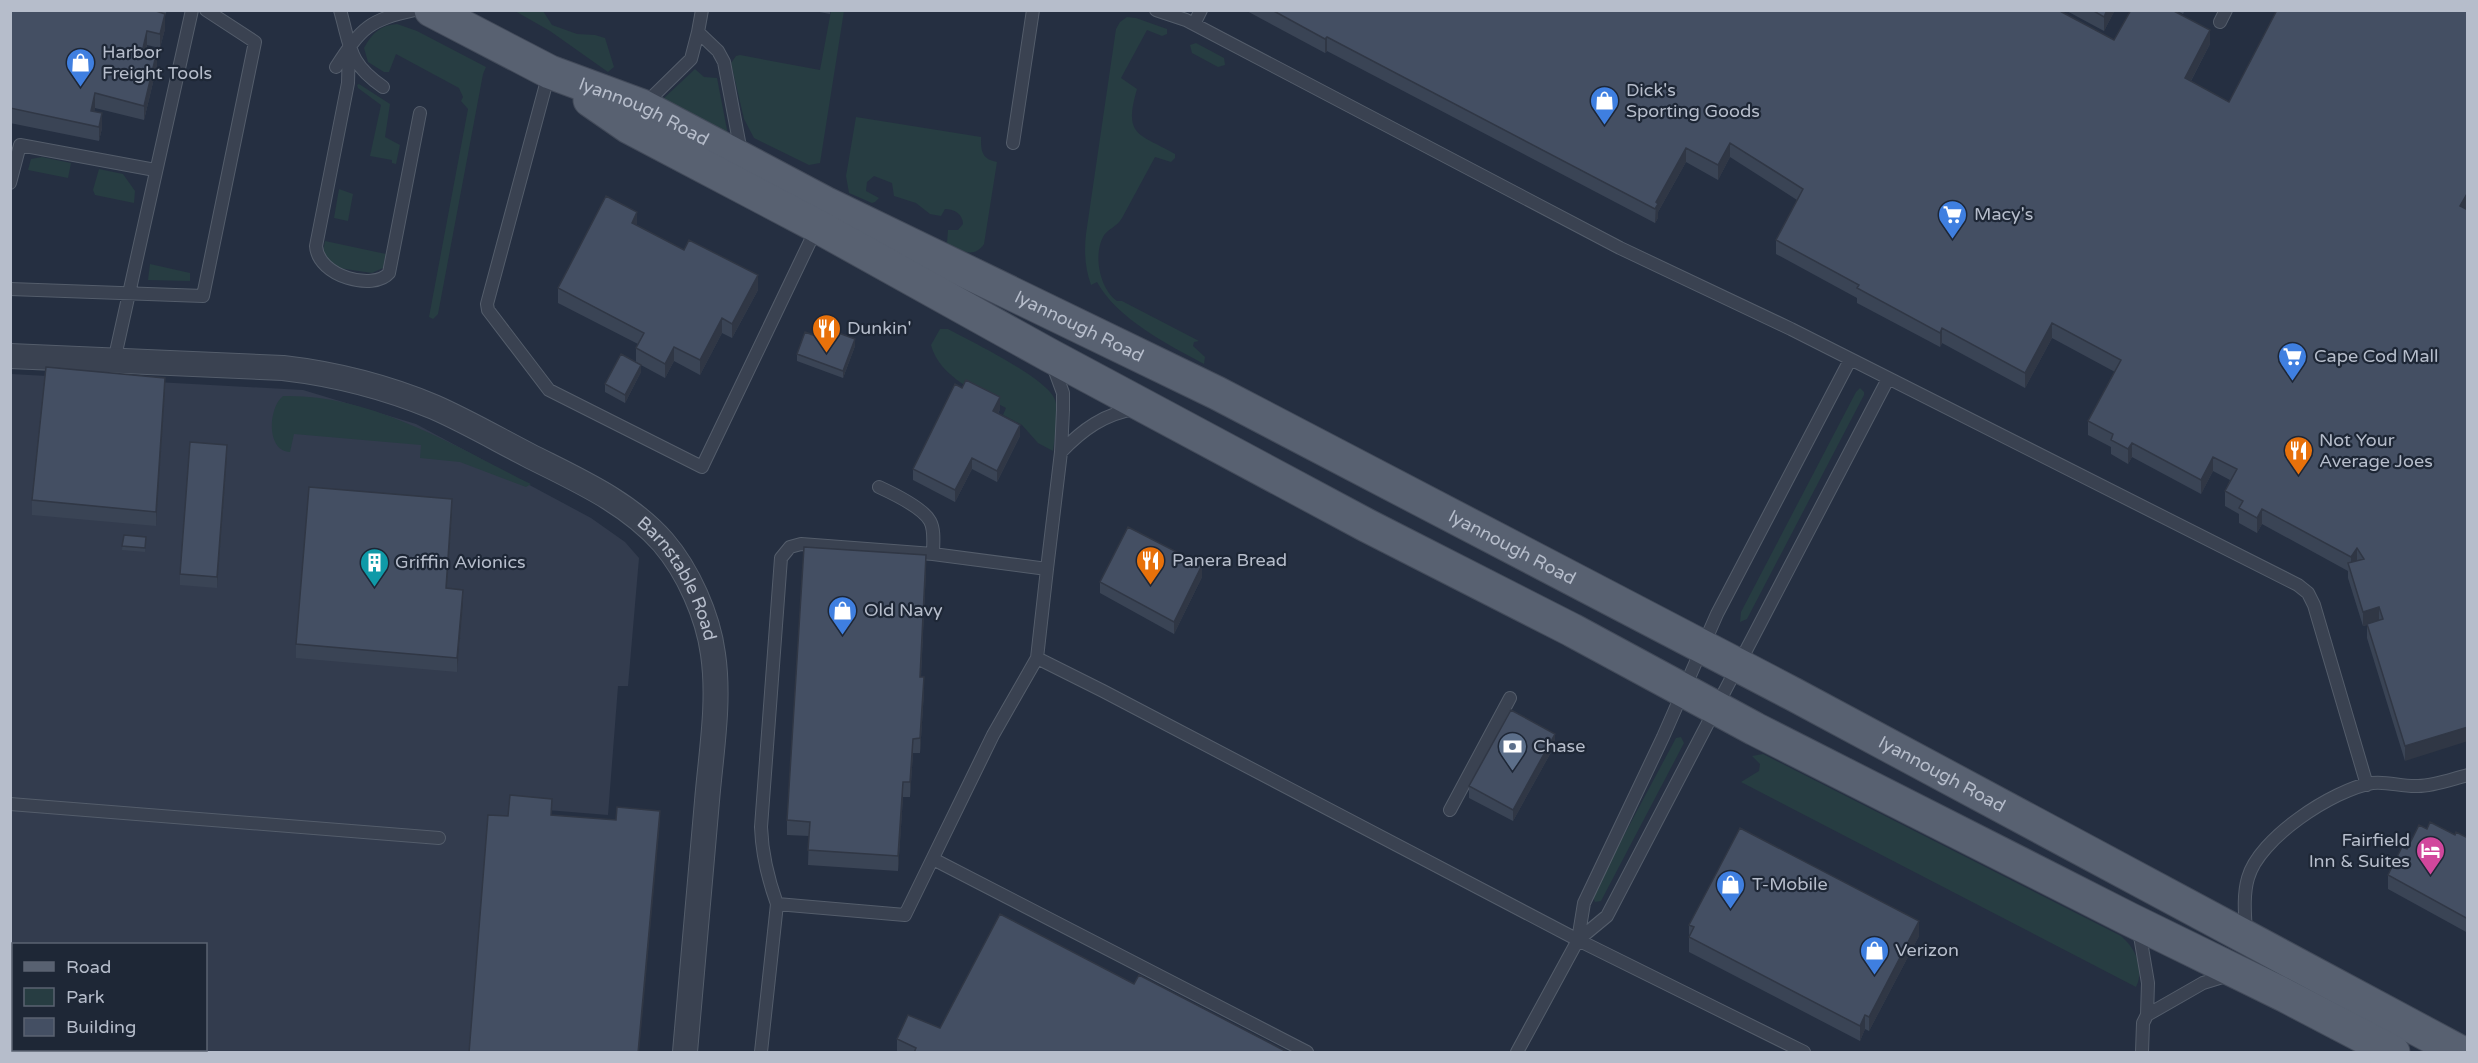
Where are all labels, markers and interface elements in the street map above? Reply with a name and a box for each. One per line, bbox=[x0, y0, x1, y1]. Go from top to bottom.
place label: Harbor Freight Tools bbox=[102, 41, 212, 84]
shop icon: Harbor Freight Tools bbox=[65, 46, 97, 88]
street label: Iyannough Road bbox=[576, 73, 713, 150]
place label: Dick's Sporting Goods bbox=[1626, 79, 1760, 122]
shop icon: Dick's Sporting Goods bbox=[1589, 84, 1621, 126]
supermarket icon: Macy's bbox=[1937, 198, 1969, 240]
place label: Macy's bbox=[1974, 203, 2033, 225]
street label: Iyannough Road bbox=[1011, 286, 1147, 367]
restaurant icon: Dunkin' bbox=[810, 312, 842, 354]
place label: Dunkin' bbox=[847, 317, 912, 339]
supermarket icon: Cape Cod Mall bbox=[2277, 340, 2309, 382]
place label: Cape Cod Mall bbox=[2314, 345, 2439, 367]
place label: Not Your Average Joes bbox=[2319, 429, 2433, 472]
restaurant icon: Not Your Average Joes bbox=[2282, 434, 2314, 476]
street label: Iyannough Road bbox=[1445, 505, 1580, 590]
street label: Barnstable Road bbox=[633, 511, 721, 643]
restaurant icon: Panera Bread bbox=[1135, 544, 1167, 586]
building icon: Griffin Avionics bbox=[358, 546, 390, 588]
place label: Panera Bread bbox=[1172, 549, 1287, 571]
place label: Griffin Avionics bbox=[395, 551, 526, 573]
shop icon: Old Navy bbox=[827, 594, 859, 636]
place label: Old Navy bbox=[864, 599, 943, 621]
bank icon: Chase bbox=[1496, 730, 1528, 772]
street label: Iyannough Road bbox=[1875, 731, 2009, 817]
place label: Chase bbox=[1533, 735, 1585, 757]
place label: Fairfield Inn & Suites bbox=[2309, 829, 2410, 872]
hotel icon: Fairfield Inn & Suites bbox=[2415, 834, 2447, 876]
shop icon: T-Mobile bbox=[1715, 868, 1747, 910]
place label: T-Mobile bbox=[1752, 873, 1828, 895]
shop icon: Verizon bbox=[1858, 934, 1890, 976]
place label: Verizon bbox=[1895, 939, 1959, 961]
legend bbox=[12, 943, 207, 1051]
text: Road bbox=[66, 956, 111, 978]
text: Park bbox=[66, 986, 105, 1008]
text: Building bbox=[66, 1016, 136, 1038]

